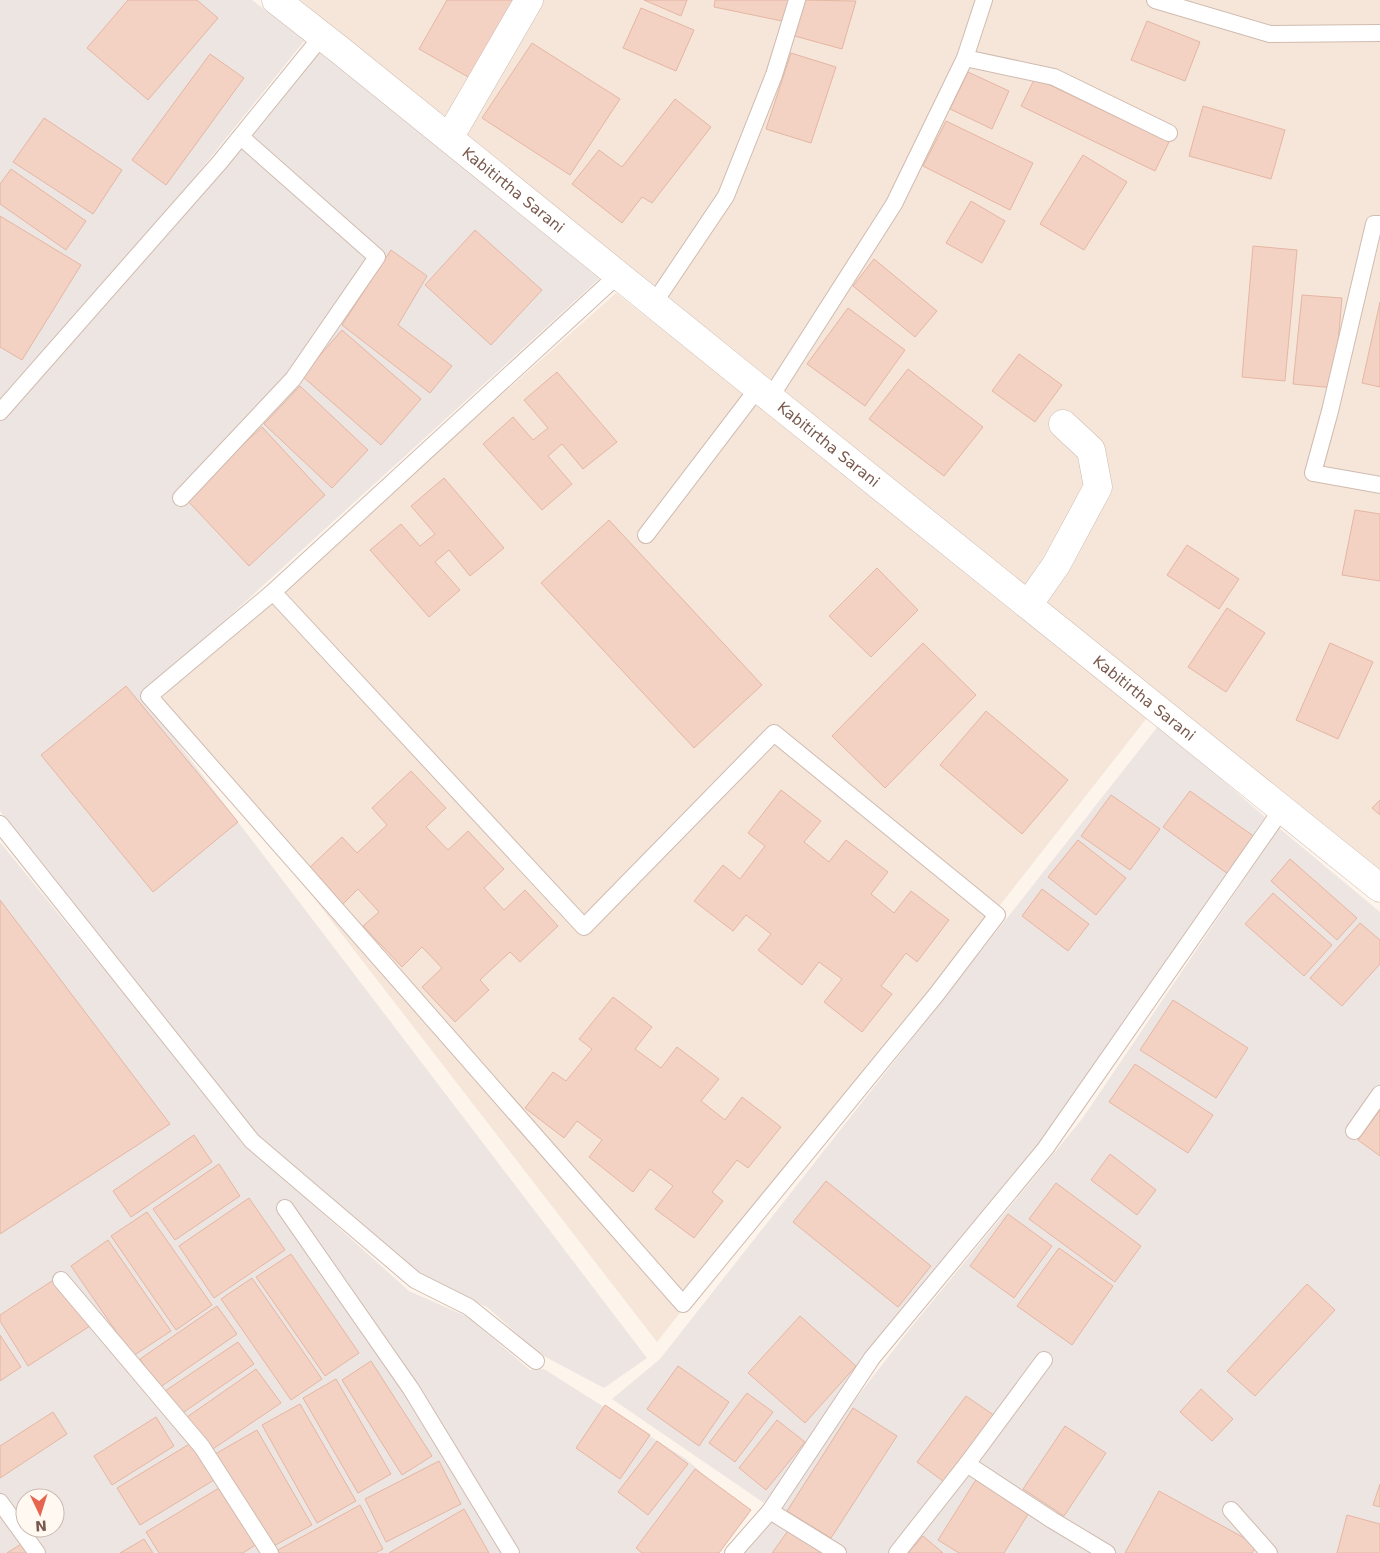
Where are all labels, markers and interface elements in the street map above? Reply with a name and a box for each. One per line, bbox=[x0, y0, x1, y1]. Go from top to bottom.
street label: Kabitirtha Sarani bbox=[459, 144, 568, 237]
street label: Kabitirtha Sarani bbox=[774, 398, 883, 491]
street label: Kabitirtha Sarani bbox=[1089, 652, 1199, 745]
north arrow bbox=[15, 1488, 65, 1538]
text: N bbox=[35, 1518, 47, 1534]

